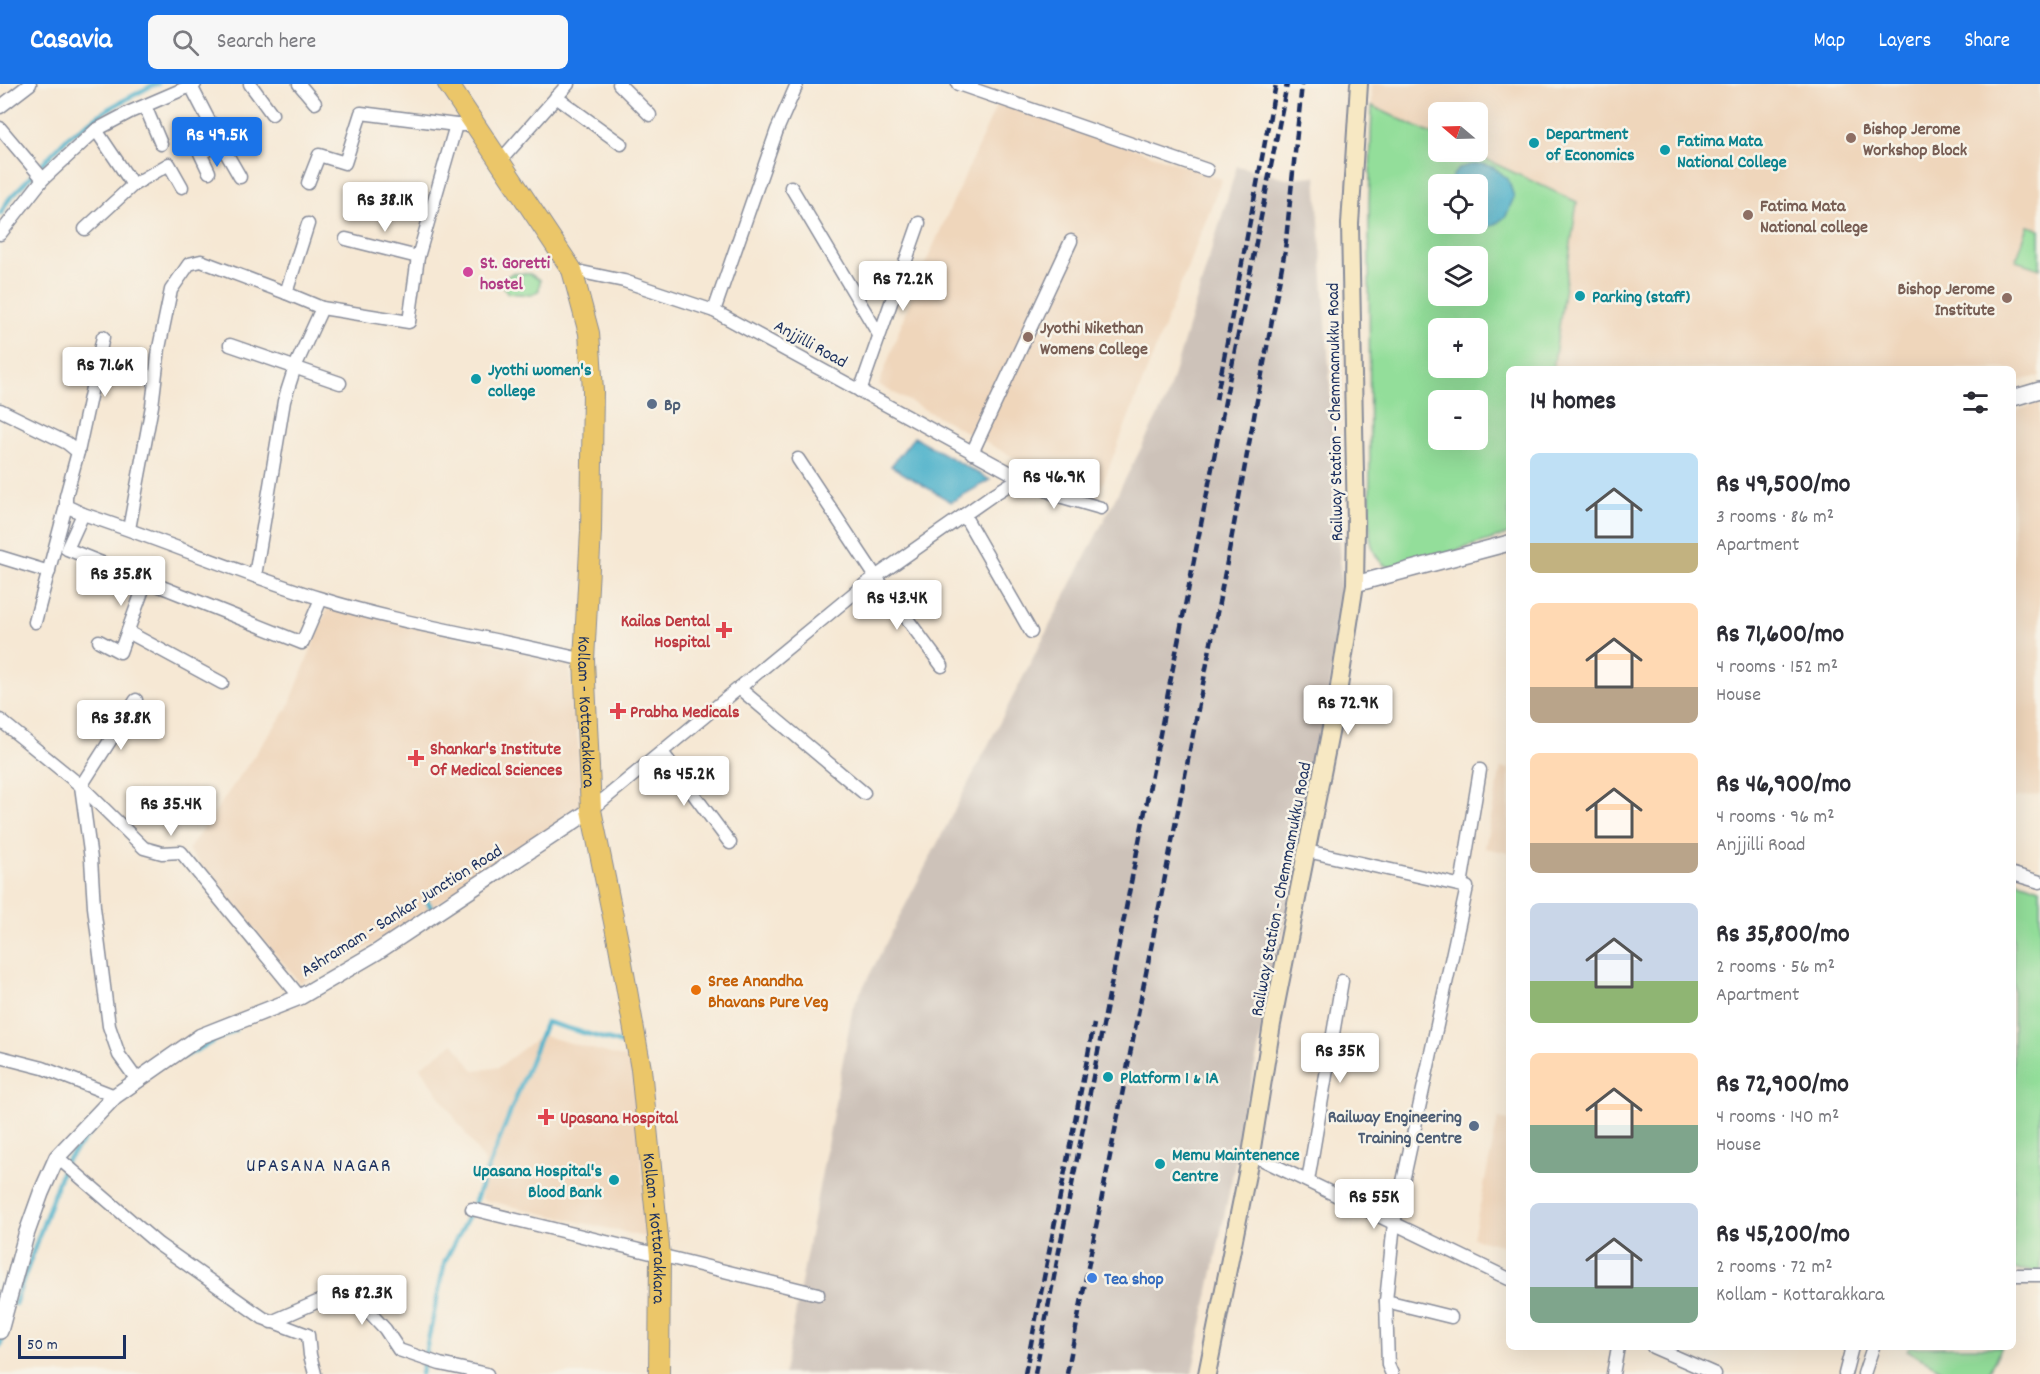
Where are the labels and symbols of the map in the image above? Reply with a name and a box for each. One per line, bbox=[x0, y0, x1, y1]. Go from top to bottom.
north arrow bbox=[1428, 102, 1488, 162]
pin: Rs 49.5K bbox=[155, 117, 279, 168]
place label: Bishop Jerome Workshop Block bbox=[1863, 118, 1968, 164]
place label: Department of Economics bbox=[1546, 123, 1635, 169]
place label: Fatima Mata National College bbox=[1677, 130, 1787, 176]
marker: Bishop Jerome Workshop Block bbox=[1844, 131, 1858, 145]
marker: Department of Economics bbox=[1527, 136, 1541, 150]
marker: Fatima Mata National College bbox=[1658, 143, 1672, 157]
pin: Rs 38.1K bbox=[323, 182, 447, 233]
place label: Fatima Mata National college bbox=[1760, 195, 1868, 241]
marker: Fatima Mata National college bbox=[1741, 208, 1755, 222]
place label: St. Goretti hostel bbox=[480, 252, 551, 298]
pin: Rs 72.2K bbox=[841, 261, 965, 312]
marker: St. Goretti hostel bbox=[461, 265, 475, 279]
place label: Bishop Jerome Institute bbox=[1897, 278, 1995, 324]
street label: Railway Station - Chemmamukku Road bbox=[1322, 282, 1351, 541]
place label: Parking (staff) bbox=[1592, 286, 1691, 311]
marker: Parking (staff) bbox=[1573, 289, 1587, 303]
marker: Bishop Jerome Institute bbox=[2000, 291, 2014, 305]
street label: Anjjilli Road bbox=[769, 315, 851, 376]
place label: Jyothi Nikethan Womens College bbox=[1040, 317, 1148, 363]
marker: Jyothi Nikethan Womens College bbox=[1021, 330, 1035, 344]
pin: Rs 71.6K bbox=[43, 347, 167, 398]
place label: Jyothi women's college bbox=[488, 359, 592, 405]
marker: Jyothi women's college bbox=[469, 372, 483, 386]
place label: Bp bbox=[664, 394, 681, 419]
marker: Bp bbox=[645, 397, 659, 411]
pin: Rs 46.9K bbox=[992, 459, 1116, 510]
pin: Rs 35.8K bbox=[59, 556, 183, 607]
pin: Rs 43.4K bbox=[835, 580, 959, 631]
place label: Kailas Dental Hospital bbox=[621, 610, 711, 656]
marker: Kailas Dental Hospital bbox=[715, 621, 733, 639]
street label: Kollam - Kottarakkara bbox=[569, 635, 600, 789]
pin: Rs 72.9K bbox=[1286, 685, 1410, 736]
pin: Rs 38.8K bbox=[59, 700, 183, 751]
place label: Prabha Medicals bbox=[630, 701, 740, 726]
marker: Prabha Medicals bbox=[611, 704, 625, 718]
place label: Shankar's Institute Of Medical Sciences bbox=[430, 738, 563, 784]
marker: Shankar's Institute Of Medical Sciences bbox=[407, 749, 425, 767]
pin: Rs 45.2K bbox=[622, 756, 746, 807]
street label: Railway Station - Chemmamukku Road bbox=[1246, 760, 1319, 1019]
pin: Rs 35.4K bbox=[109, 786, 233, 837]
street label: Ashramam - Sankar Junction Road bbox=[297, 840, 508, 985]
place label: Sree Anandha Bhavans Pure Veg bbox=[708, 970, 828, 1016]
marker: Sree Anandha Bhavans Pure Veg bbox=[689, 983, 703, 997]
pin: Rs 35K bbox=[1291, 1033, 1389, 1084]
place label: Platform 1 & 1A bbox=[1120, 1067, 1219, 1092]
marker: Platform 1 & 1A bbox=[1101, 1070, 1115, 1084]
place label: Railway Engineering Training Centre bbox=[1328, 1106, 1462, 1152]
place label: Upasana Hospital bbox=[560, 1107, 679, 1132]
marker: Upasana Hospital bbox=[537, 1108, 555, 1126]
marker: Railway Engineering Training Centre bbox=[1467, 1119, 1481, 1133]
place label: Memu Maintenence Centre bbox=[1172, 1144, 1300, 1190]
street label: Kollam - Kottarakkara bbox=[635, 1152, 670, 1304]
district label: UPASANA NAGAR bbox=[246, 1153, 392, 1181]
marker: Memu Maintenence Centre bbox=[1153, 1157, 1167, 1171]
place label: Upasana Hospital's Blood Bank bbox=[473, 1160, 603, 1206]
marker: Upasana Hospital's Blood Bank bbox=[607, 1173, 621, 1187]
pin: Rs 55K bbox=[1325, 1179, 1423, 1230]
place label: Tea shop bbox=[1104, 1268, 1164, 1293]
marker: Tea shop bbox=[1085, 1271, 1099, 1285]
pin: Rs 82.3K bbox=[300, 1275, 424, 1326]
scale bar bbox=[18, 1332, 126, 1360]

